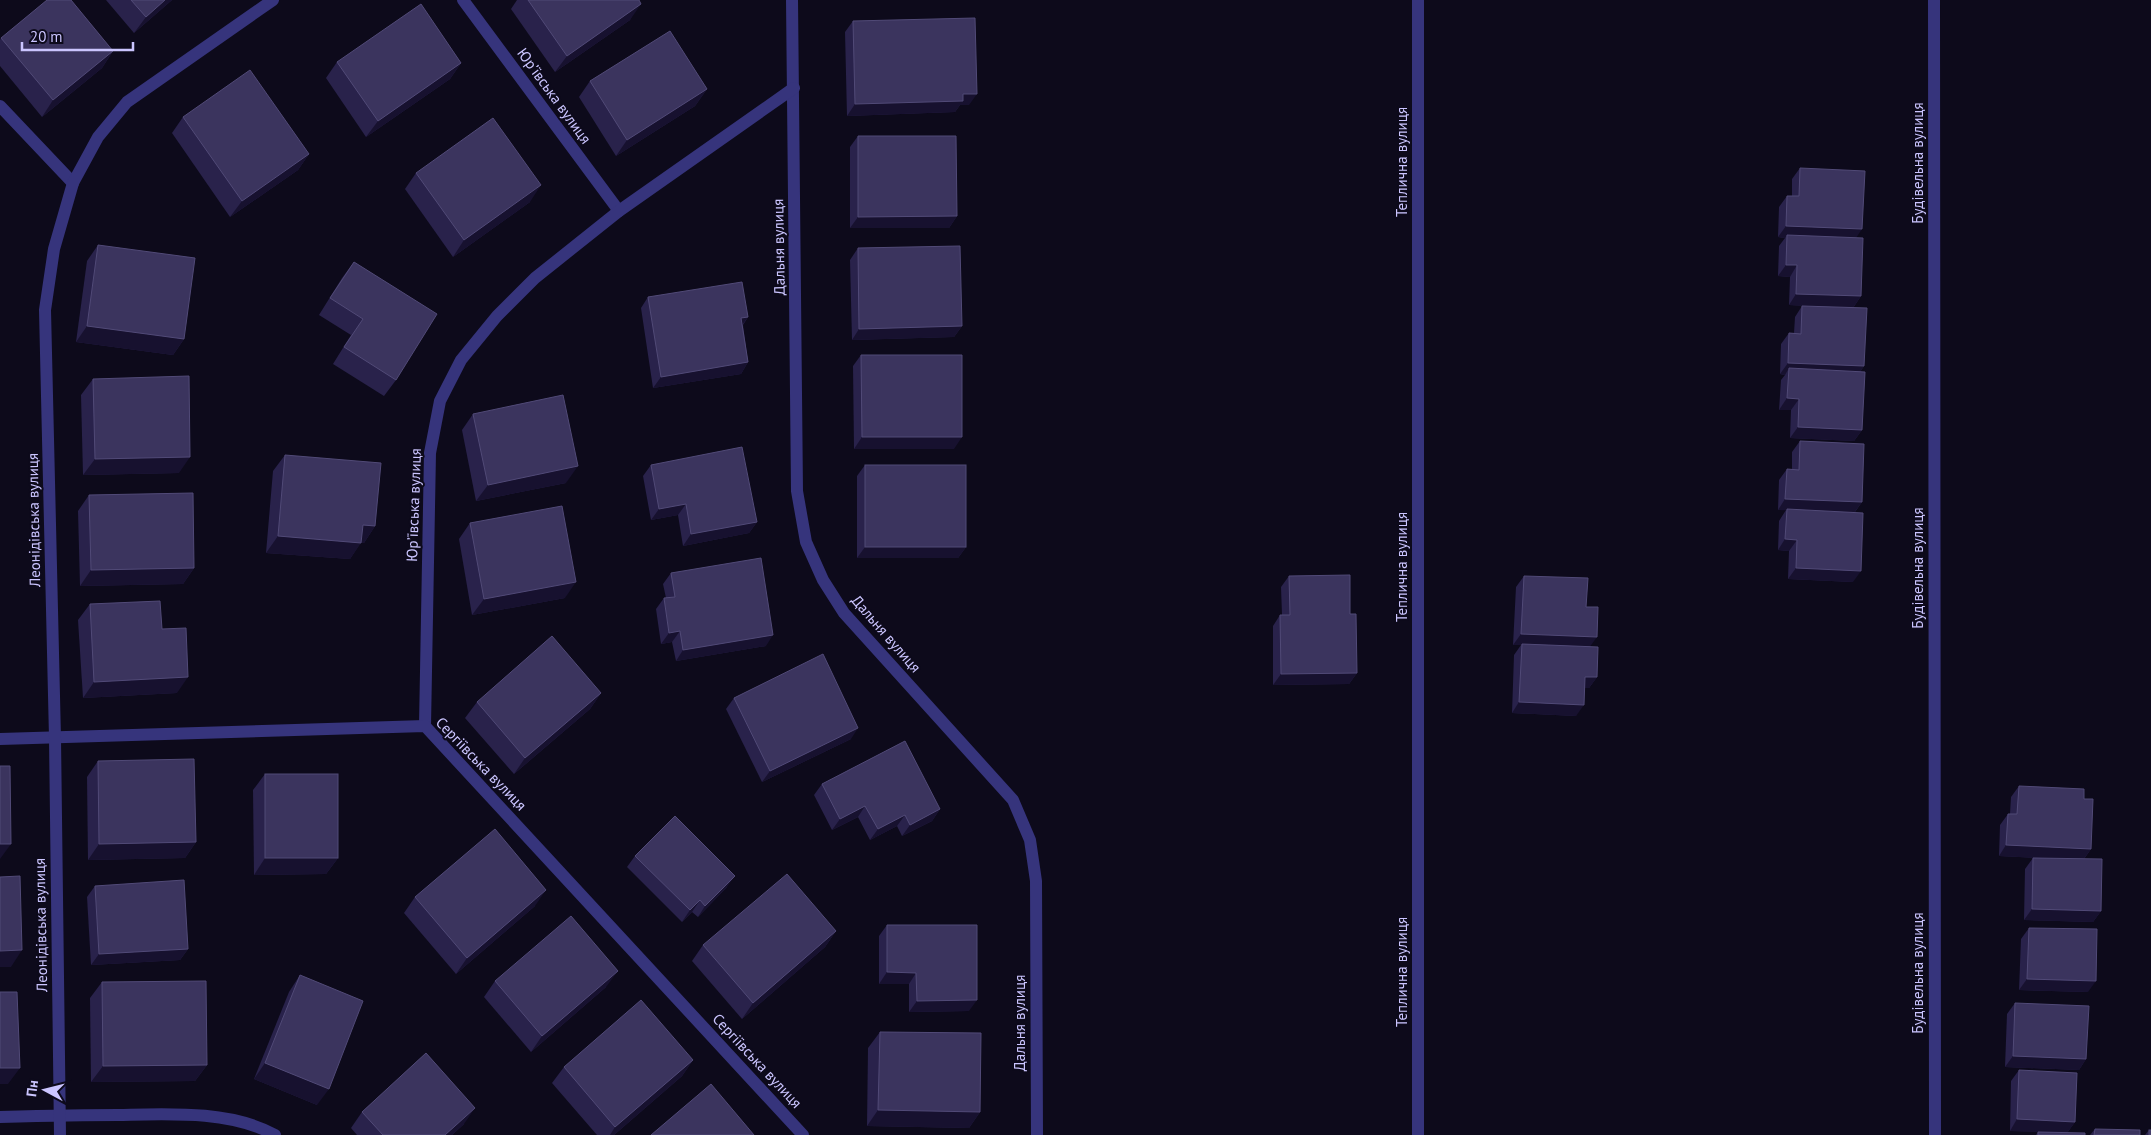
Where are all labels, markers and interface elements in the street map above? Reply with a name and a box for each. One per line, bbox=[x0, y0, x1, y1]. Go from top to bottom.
scale bar bbox=[22, 20, 134, 52]
text: 20 m bbox=[30, 27, 63, 46]
street label: Юрʼївська вулиця bbox=[513, 44, 596, 147]
street label: Будівельна вулиця bbox=[1908, 102, 1927, 224]
street label: Теплична вулиця bbox=[1392, 107, 1411, 217]
street label: Дальня вулиця bbox=[768, 199, 789, 295]
street label: Юрʼївська вулиця bbox=[402, 448, 425, 562]
street label: Леонідівська вулиця bbox=[23, 453, 44, 588]
street label: Будівельна вулиця bbox=[1908, 507, 1927, 629]
street label: Теплична вулиця bbox=[1392, 512, 1411, 622]
street label: Дальня вулиця bbox=[848, 591, 925, 676]
street label: Сергіївська вулиця bbox=[432, 713, 531, 814]
street label: Леонідівська вулиця bbox=[30, 858, 51, 993]
street label: Будівельна вулиця bbox=[1908, 912, 1927, 1034]
street label: Теплична вулиця bbox=[1392, 917, 1411, 1027]
street label: Дальня вулиця bbox=[1010, 975, 1029, 1071]
street label: Сергіївська вулиця bbox=[709, 1009, 806, 1112]
north arrow bbox=[20, 1065, 70, 1115]
text: Пн bbox=[22, 1079, 42, 1098]

